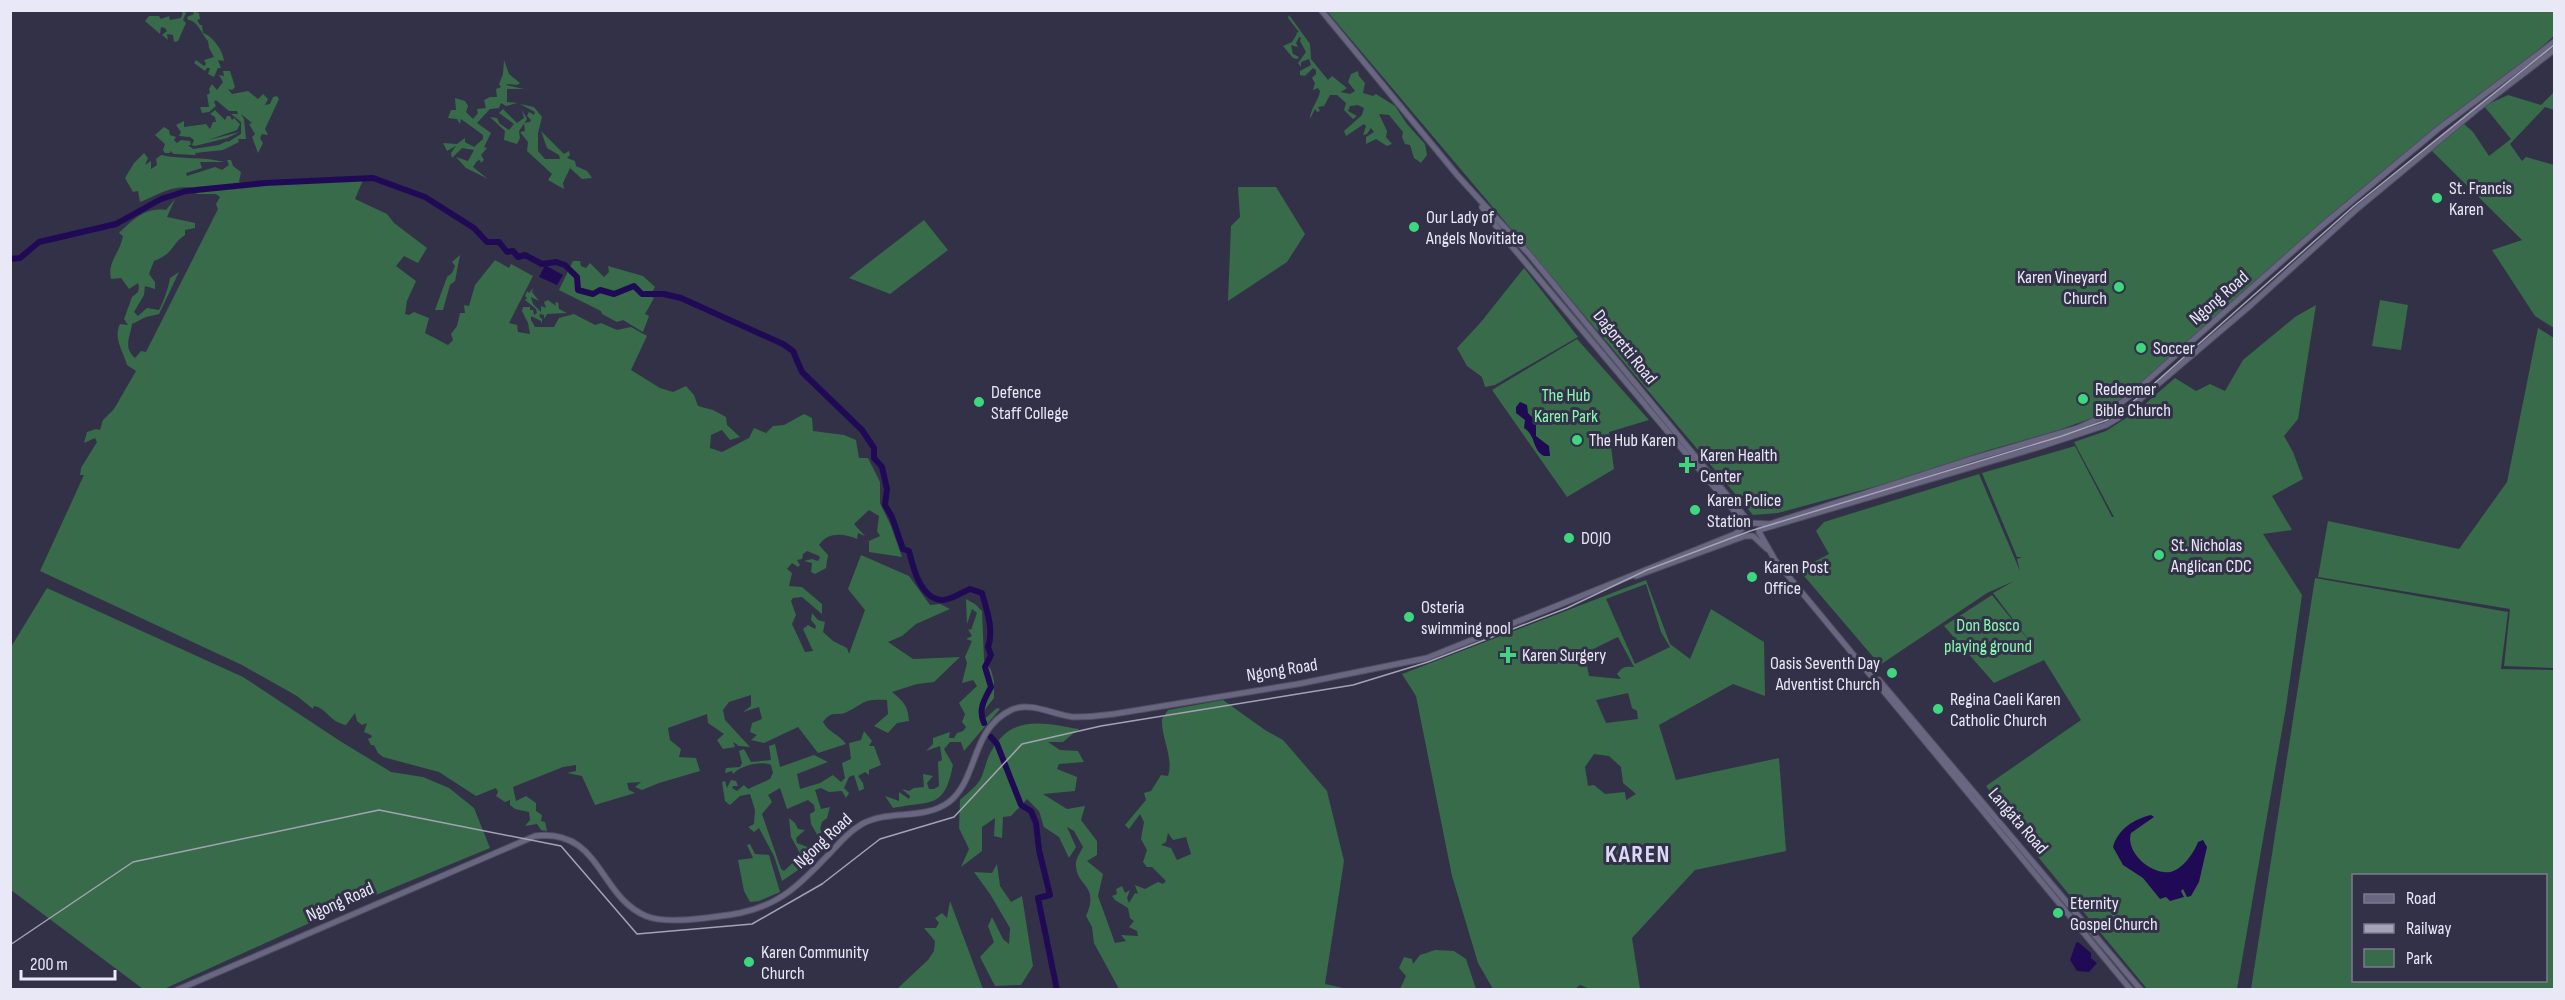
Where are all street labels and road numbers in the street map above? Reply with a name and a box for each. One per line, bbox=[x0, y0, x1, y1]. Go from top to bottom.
street label: Ngong Road bbox=[2185, 267, 2253, 329]
street label: Dagoretti Road bbox=[1589, 306, 1661, 388]
street label: Ngong Road bbox=[1245, 654, 1319, 686]
street label: Langata Road bbox=[1984, 784, 2052, 858]
street label: Ngong Road bbox=[790, 809, 856, 873]
street label: Ngong Road bbox=[303, 878, 377, 926]

